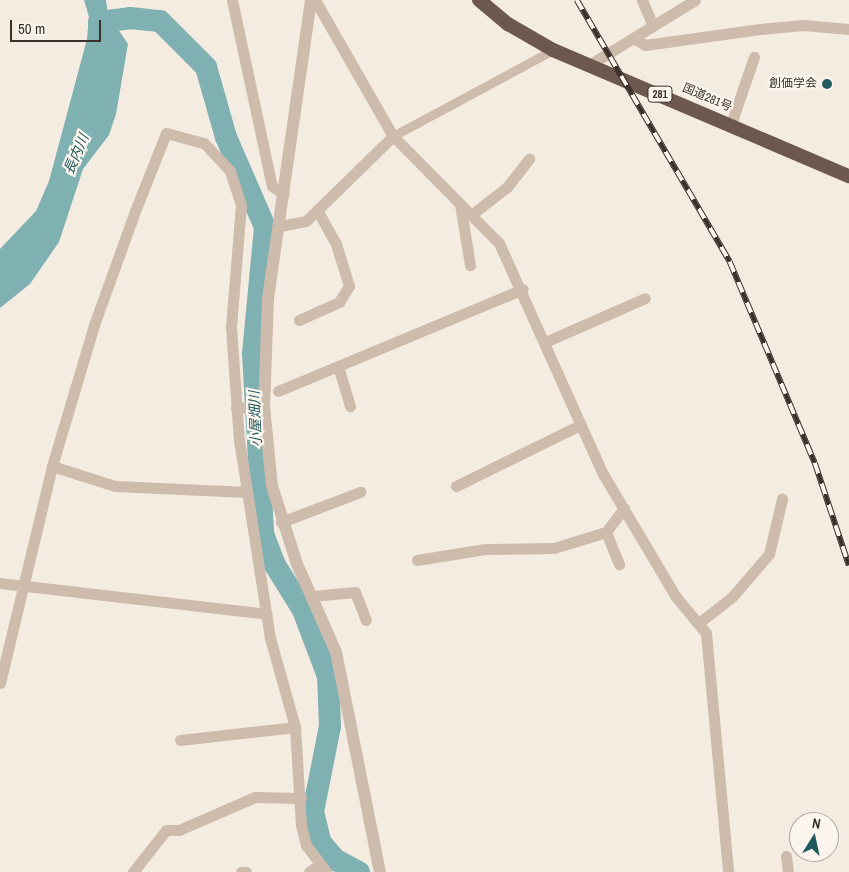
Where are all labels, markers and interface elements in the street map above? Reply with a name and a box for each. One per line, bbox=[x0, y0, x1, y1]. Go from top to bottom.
scale bar bbox=[12, 10, 104, 42]
text: 50 m bbox=[18, 18, 45, 39]
place label: 創価学会 bbox=[769, 77, 817, 91]
marker: 創価学会 bbox=[821, 78, 833, 90]
street label: 国道281号 bbox=[680, 81, 734, 115]
road number: 281 bbox=[646, 86, 674, 102]
water label: 長内川 bbox=[60, 131, 92, 177]
water label: 小屋畑川 bbox=[246, 391, 264, 447]
north arrow bbox=[789, 812, 839, 862]
text: N bbox=[811, 814, 822, 833]

